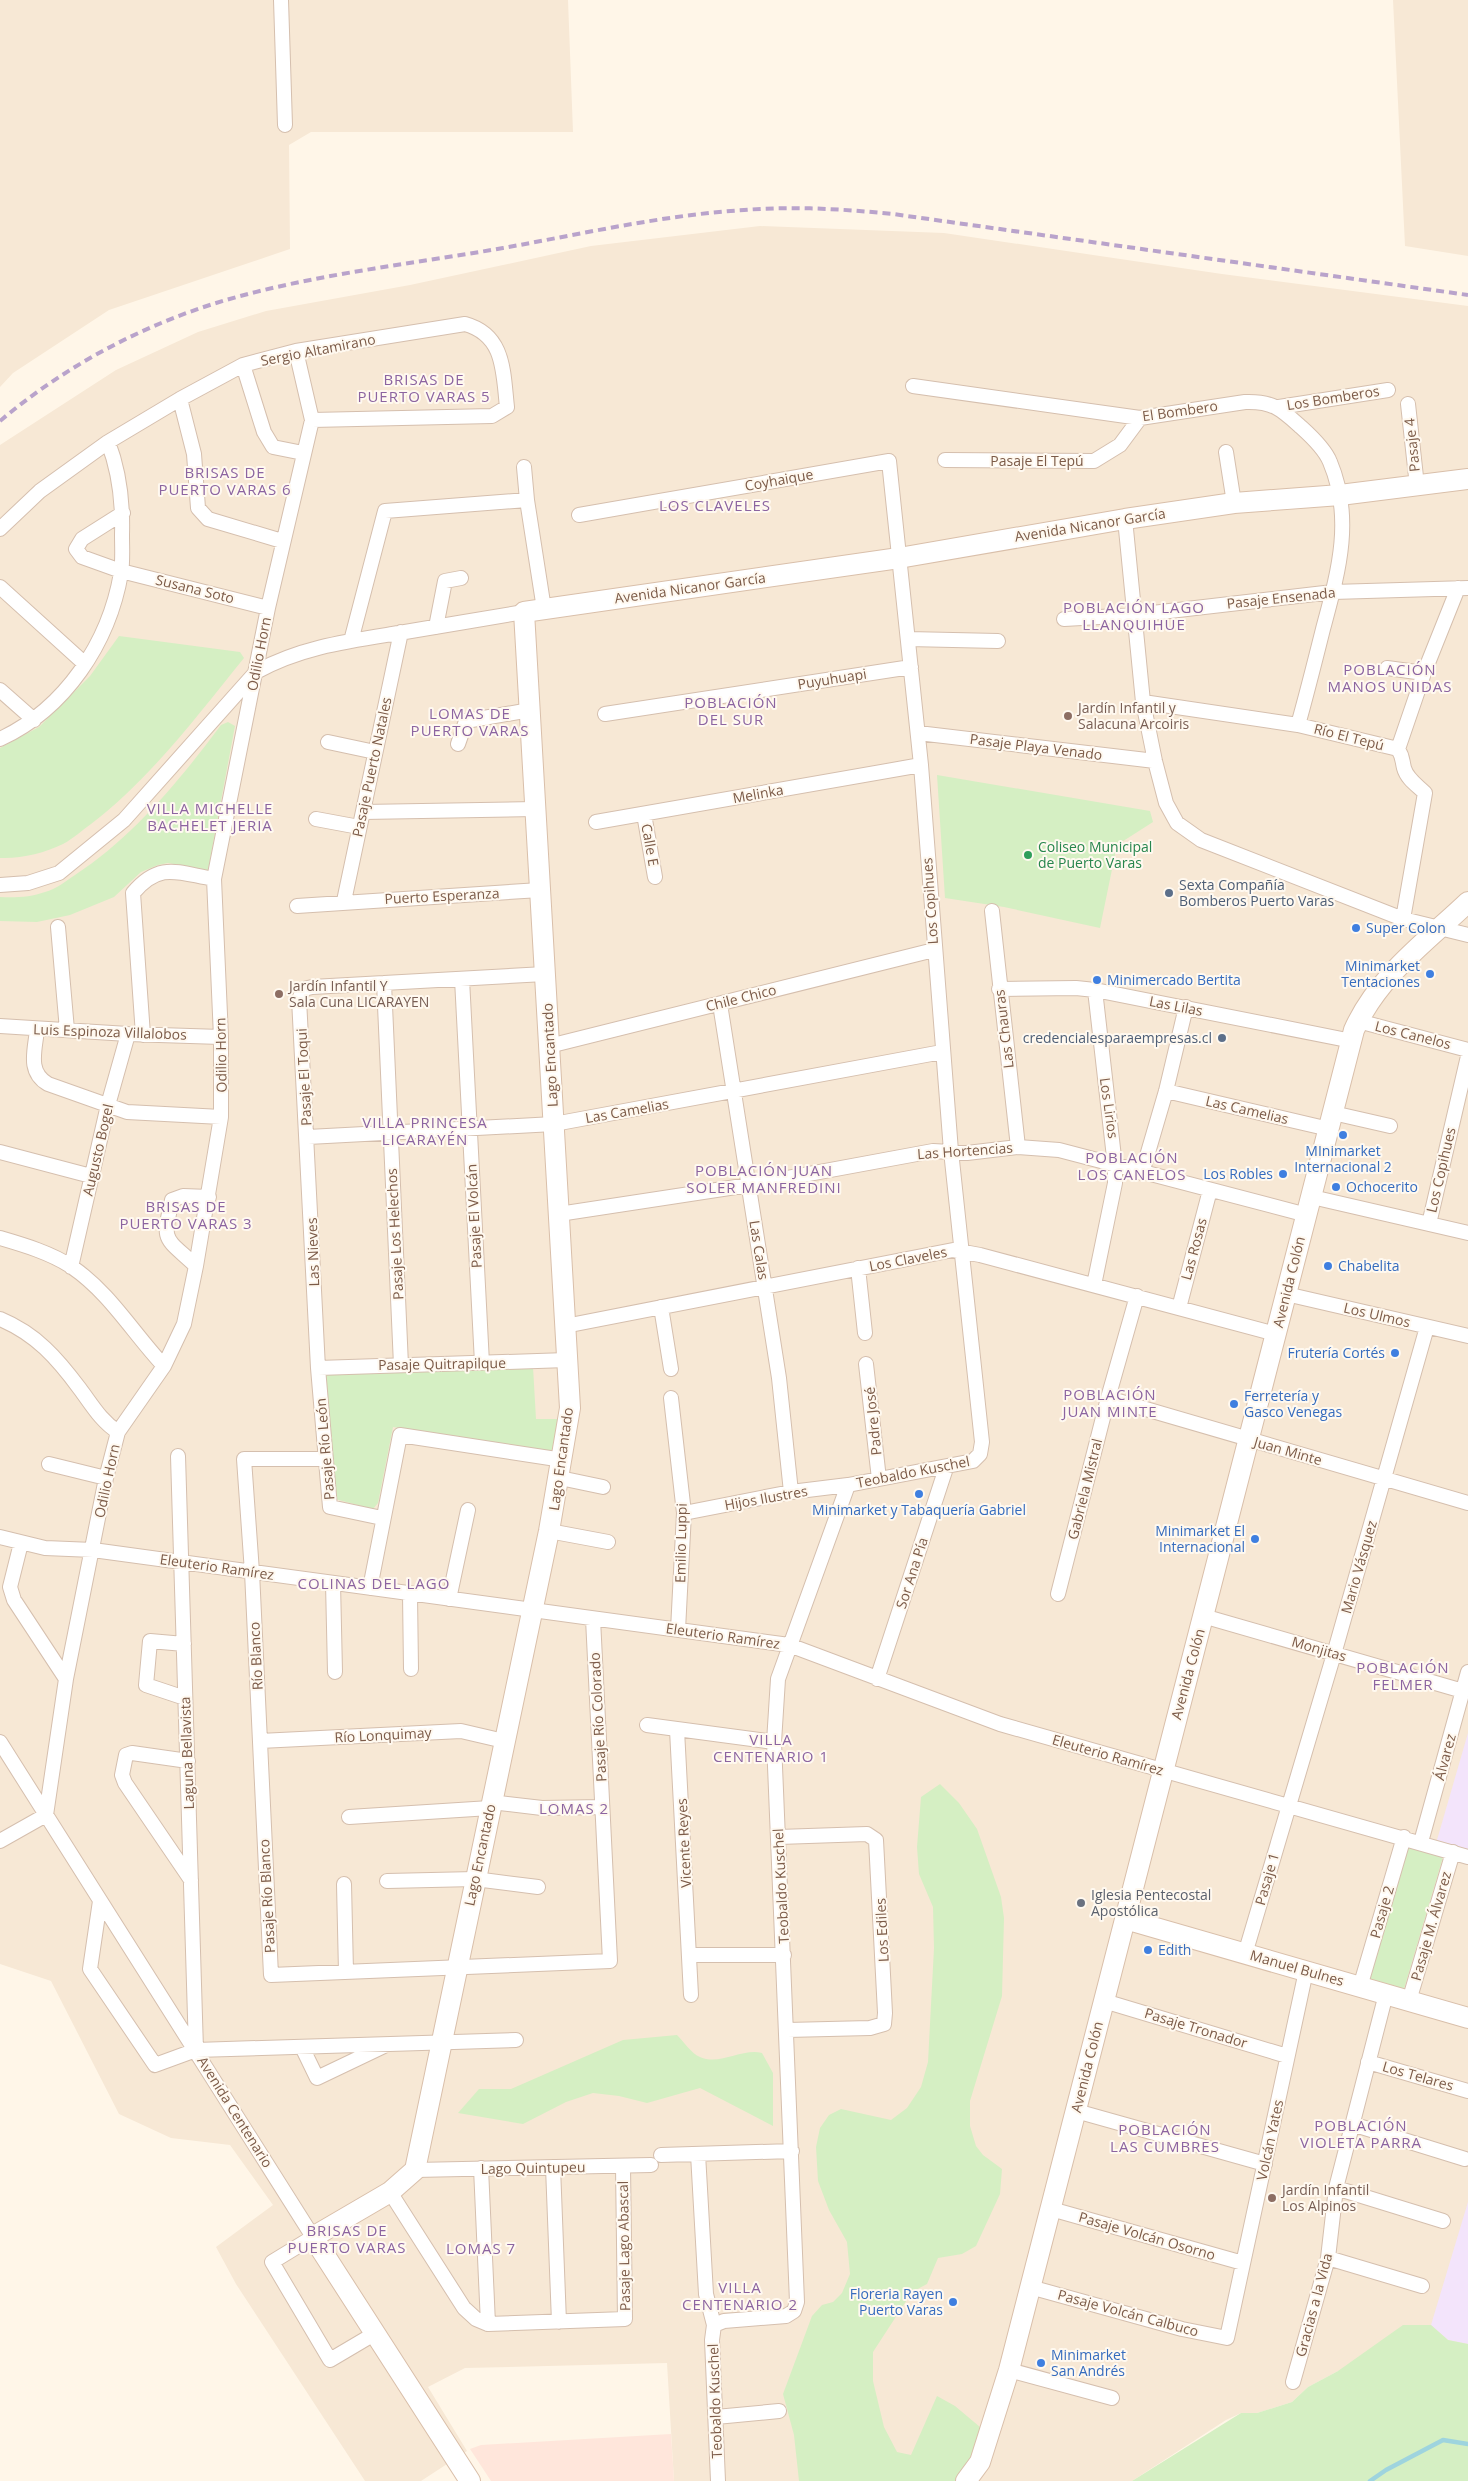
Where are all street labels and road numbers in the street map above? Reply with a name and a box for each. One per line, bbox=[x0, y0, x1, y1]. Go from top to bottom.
street label: Sergio Altamirano bbox=[259, 329, 377, 370]
street label: Los Bomberos bbox=[1285, 381, 1381, 414]
street label: El Bombero bbox=[1141, 396, 1219, 425]
street label: Pasaje 4 bbox=[1399, 417, 1424, 473]
street label: Pasaje El Tepú bbox=[990, 451, 1084, 470]
street label: Coyhaique bbox=[743, 464, 815, 495]
street label: Avenida Nicanor García bbox=[1013, 503, 1167, 546]
street label: Avenida Nicanor García bbox=[613, 567, 767, 608]
street label: Susana Soto bbox=[154, 570, 236, 607]
street label: Pasaje Ensenada bbox=[1226, 582, 1336, 613]
street label: Odilio Horn bbox=[242, 615, 275, 693]
street label: Puyuhuapi bbox=[796, 664, 868, 693]
street label: Pasaje Puerto Natales bbox=[347, 695, 396, 839]
street label: Río El Tepú bbox=[1312, 719, 1386, 754]
street label: Pasaje Playa Venado bbox=[969, 729, 1103, 764]
street label: Melinka bbox=[731, 780, 785, 807]
street label: Calle E bbox=[637, 822, 664, 868]
street label: Los Copihues bbox=[917, 857, 942, 945]
street label: Puerto Esperanza bbox=[384, 883, 500, 908]
street label: Chile Chico bbox=[704, 980, 778, 1015]
street label: Las Chauras bbox=[989, 988, 1018, 1070]
street label: Las Lilas bbox=[1148, 991, 1205, 1020]
street label: Lago Encantado bbox=[537, 1003, 562, 1107]
street label: Los Canelos bbox=[1373, 1016, 1453, 1053]
street label: Odilio Horn bbox=[210, 1017, 231, 1093]
street label: Luis Espinoza Villalobos bbox=[33, 1019, 187, 1044]
street label: Pasaje El Toqui bbox=[291, 1028, 316, 1126]
street label: Los Lirios bbox=[1096, 1076, 1123, 1140]
street label: Las Camelias bbox=[1204, 1091, 1291, 1128]
street label: Las Camelias bbox=[584, 1094, 670, 1127]
street label: Augusto Bogel bbox=[78, 1102, 117, 1198]
street label: Los Copihues bbox=[1421, 1125, 1460, 1214]
street label: Las Hortencias bbox=[916, 1138, 1014, 1163]
street label: Pasaje El Volcán bbox=[461, 1164, 486, 1268]
street label: Pasaje Los Helechos bbox=[382, 1167, 407, 1300]
street label: Las Rosas bbox=[1176, 1215, 1211, 1282]
street label: Las Nieves bbox=[302, 1217, 323, 1287]
street label: Las Calas bbox=[745, 1219, 774, 1281]
street label: Avenida Colón bbox=[1268, 1234, 1309, 1330]
street label: Los Claveles bbox=[867, 1242, 949, 1275]
street label: Los Ulmos bbox=[1342, 1298, 1413, 1331]
street label: Pasaje Quitrapilque bbox=[378, 1353, 506, 1374]
street label: Padre José bbox=[859, 1386, 886, 1456]
street label: Pasaje Río León bbox=[311, 1397, 338, 1501]
street label: Lago Encantado bbox=[544, 1406, 577, 1512]
street label: Juan Minte bbox=[1250, 1431, 1324, 1469]
street label: Gabriela Mistral bbox=[1063, 1436, 1106, 1541]
street label: Odilio Horn bbox=[89, 1442, 124, 1520]
street label: Teobaldo Kuschel bbox=[855, 1451, 971, 1492]
street label: Hijos Ilustres bbox=[723, 1481, 809, 1514]
street label: Emilio Luppi bbox=[670, 1503, 691, 1583]
street label: Mario Vásquez bbox=[1336, 1518, 1381, 1616]
street label: Sor Ana Pía bbox=[891, 1535, 932, 1611]
street label: Eleuterio Ramírez bbox=[159, 1549, 276, 1584]
street label: Eleuterio Ramírez bbox=[665, 1618, 782, 1653]
street label: Río Blanco bbox=[244, 1621, 267, 1691]
street label: Avenida Colón bbox=[1166, 1626, 1209, 1722]
street label: Monjitas bbox=[1290, 1632, 1349, 1665]
street label: Pasaje Río Colorado bbox=[585, 1652, 610, 1782]
street label: Laguna Bellavista bbox=[175, 1696, 198, 1810]
street label: Río Lonquimay bbox=[334, 1722, 433, 1747]
street label: Eleuterio Ramírez bbox=[1050, 1730, 1166, 1780]
street label: Álvarez bbox=[1429, 1731, 1460, 1782]
street label: Vicente Reyes bbox=[672, 1797, 695, 1888]
street label: Lago Encantado bbox=[459, 1802, 500, 1908]
street label: Teobaldo Kuschel bbox=[768, 1828, 793, 1944]
street label: Pasaje Río Blanco bbox=[254, 1839, 279, 1953]
street label: Pasaje 1 bbox=[1250, 1850, 1283, 1907]
street label: Pasaje M. Álvarez bbox=[1406, 1869, 1455, 1983]
street label: Pasaje 2 bbox=[1365, 1883, 1398, 1940]
street label: Los Ediles bbox=[870, 1897, 893, 1962]
street label: Manuel Bulnes bbox=[1248, 1945, 1347, 1990]
street label: Pasaje Tronador bbox=[1142, 2003, 1250, 2052]
street label: Avenida Colón bbox=[1066, 2019, 1107, 2115]
street label: Avenida Centenario bbox=[193, 2052, 277, 2171]
street label: Los Telares bbox=[1380, 2056, 1456, 2095]
street label: Volcán Yates bbox=[1252, 2097, 1287, 2182]
street label: Lago Quintupeu bbox=[480, 2157, 586, 2178]
street label: Pasaje Lago Abascal bbox=[613, 2181, 634, 2311]
street label: Pasaje Volcán Osorno bbox=[1077, 2207, 1218, 2264]
street label: Gracias a la Vida bbox=[1291, 2251, 1336, 2359]
street label: Pasaje Volcán Calbuco bbox=[1056, 2285, 1201, 2340]
street label: Teobaldo Kuschel bbox=[703, 2343, 726, 2459]

